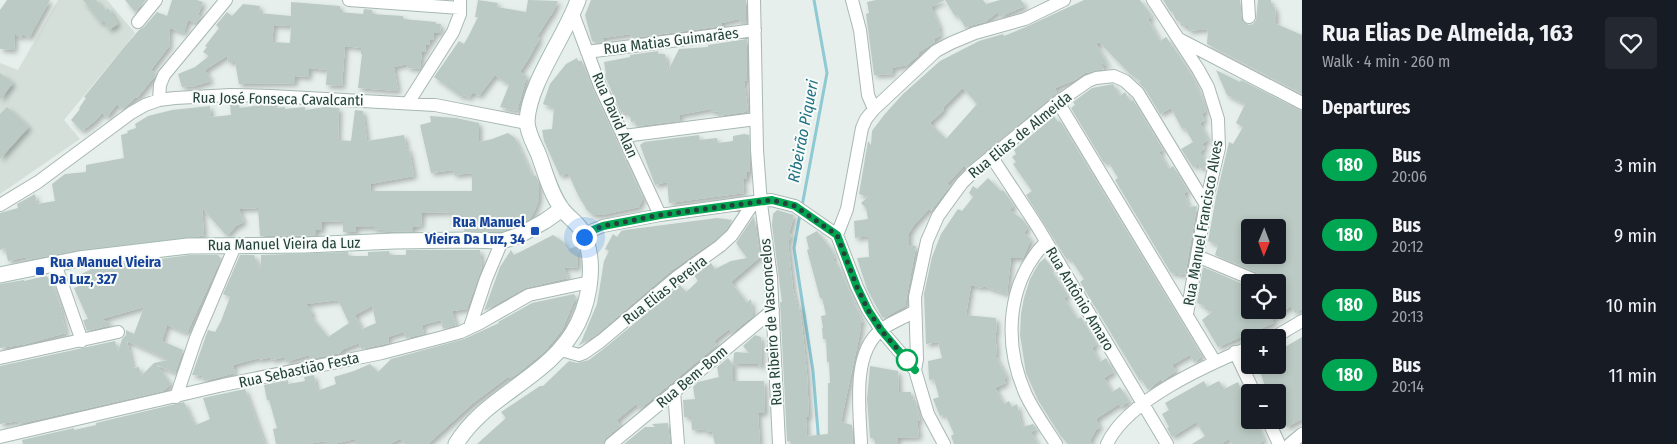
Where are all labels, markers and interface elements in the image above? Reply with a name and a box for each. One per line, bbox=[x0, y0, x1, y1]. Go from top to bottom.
button: heart bbox=[1605, 17, 1657, 69]
text: Rua Elias De Almeida, 163 bbox=[1322, 19, 1573, 47]
street label: Rua Matias Guimarães bbox=[603, 24, 739, 58]
text: Walk · 4 min · 260 m bbox=[1322, 52, 1450, 71]
street label: Rua David Alan bbox=[588, 69, 642, 161]
water label: Ribeirão Piqueri bbox=[784, 78, 822, 184]
street label: Rua Elias de Almeida bbox=[965, 88, 1075, 182]
street label: Rua José Fonseca Cavalcanti bbox=[192, 89, 364, 109]
text: Departures bbox=[1322, 96, 1410, 119]
street label: Rua Manuel Francisco Alves bbox=[1180, 139, 1226, 307]
text: Bus bbox=[1392, 144, 1421, 167]
text: 180 bbox=[1336, 154, 1363, 176]
text: 3 min bbox=[1615, 154, 1657, 177]
text: 20:06 bbox=[1392, 167, 1427, 186]
place label: Rua Manuel Vieira Da Luz, 34 bbox=[424, 213, 526, 248]
text: Bus bbox=[1392, 214, 1421, 237]
north arrow bbox=[1241, 219, 1286, 264]
map controls bbox=[1241, 219, 1286, 429]
text: 180 bbox=[1336, 224, 1363, 246]
text: 9 min bbox=[1614, 224, 1657, 247]
marker: Rua Manuel Vieira Da Luz, 34 bbox=[529, 225, 541, 237]
your location bbox=[572, 225, 597, 250]
street label: Rua Manuel Vieira da Luz bbox=[207, 234, 361, 254]
text: 20:12 bbox=[1392, 237, 1423, 256]
street label: Rua Ribeiro de Vasconcelos bbox=[756, 238, 786, 406]
street label: Rua Antônio Amaro bbox=[1042, 244, 1118, 354]
street label: Rua Elias Pereira bbox=[619, 252, 711, 328]
place label: Rua Manuel Vieira Da Luz, 327 bbox=[50, 253, 162, 288]
marker: Rua Manuel Vieira Da Luz, 327 bbox=[34, 265, 46, 277]
button: locate bbox=[1241, 274, 1286, 319]
text: Bus bbox=[1392, 284, 1421, 307]
text: 180 bbox=[1336, 294, 1363, 316]
text: 10 min bbox=[1606, 294, 1657, 317]
text: 20:13 bbox=[1392, 307, 1424, 326]
button: + bbox=[1241, 329, 1286, 374]
street label: Rua Bem-Bom bbox=[653, 342, 731, 412]
street label: Rua Sebastião Festa bbox=[237, 348, 361, 392]
unlabelled marker bbox=[896, 349, 918, 371]
text: Bus bbox=[1392, 354, 1421, 377]
text: 180 bbox=[1336, 364, 1363, 386]
text: 11 min bbox=[1609, 364, 1657, 387]
text: 20:14 bbox=[1392, 377, 1424, 396]
button: − bbox=[1241, 384, 1286, 429]

